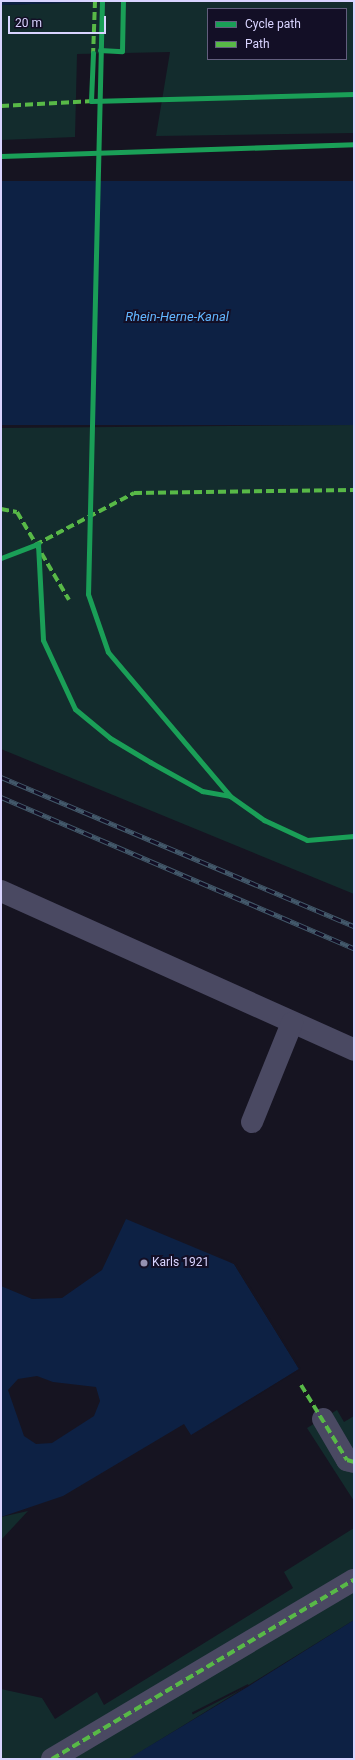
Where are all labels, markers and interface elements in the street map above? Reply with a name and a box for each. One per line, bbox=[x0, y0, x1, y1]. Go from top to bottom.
scale bar bbox=[10, 8, 108, 34]
legend bbox=[207, 8, 347, 60]
text: 20 m bbox=[15, 16, 42, 30]
text: Cycle path bbox=[245, 17, 301, 31]
text: Path bbox=[245, 37, 270, 51]
water label: Rhein-Herne-Kanal bbox=[125, 309, 229, 325]
place label: Karls 1921 bbox=[152, 1256, 209, 1270]
marker: Karls 1921 bbox=[139, 1258, 149, 1268]

